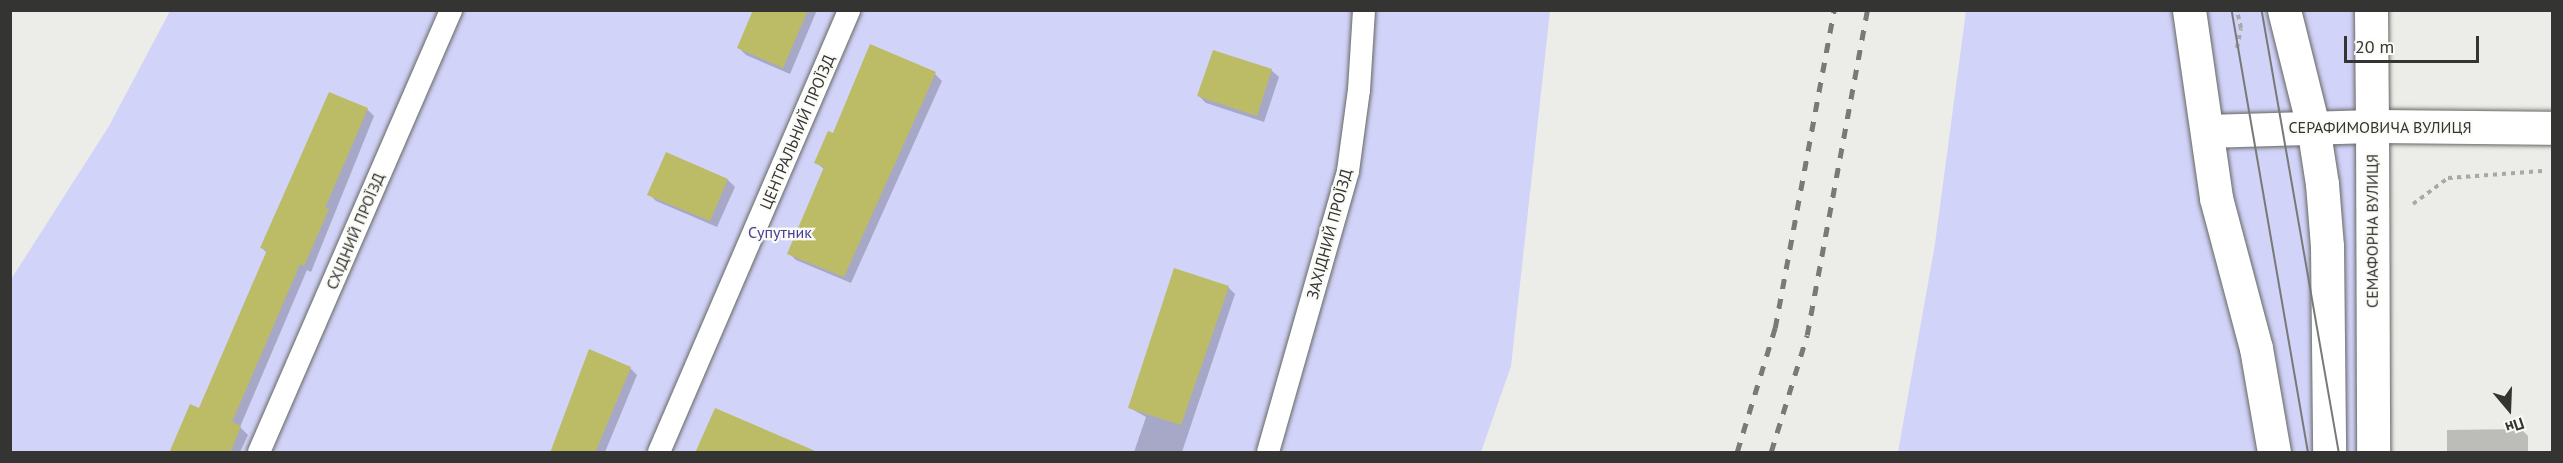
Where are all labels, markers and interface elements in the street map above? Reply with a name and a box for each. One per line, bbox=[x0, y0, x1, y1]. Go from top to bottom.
scale bar bbox=[2347, 24, 2482, 62]
text: 20 m bbox=[2355, 35, 2394, 58]
street label: ЦЕНТРАЛЬНИЙ ПРОЇЗД bbox=[756, 52, 838, 212]
street label: СЕРАФИМОВИЧА ВУЛИЦЯ bbox=[2288, 117, 2472, 137]
street label: СЕМАФОРНА ВУЛИЦЯ bbox=[2362, 154, 2382, 308]
street label: ЗАХІДНИЙ ПРОЇЗД bbox=[1302, 167, 1356, 301]
street label: СХІДНИЙ ПРОЇЗД bbox=[322, 170, 388, 292]
park label: Супутник bbox=[748, 222, 812, 242]
north arrow bbox=[2479, 379, 2539, 439]
text: Пн bbox=[2503, 413, 2527, 439]

